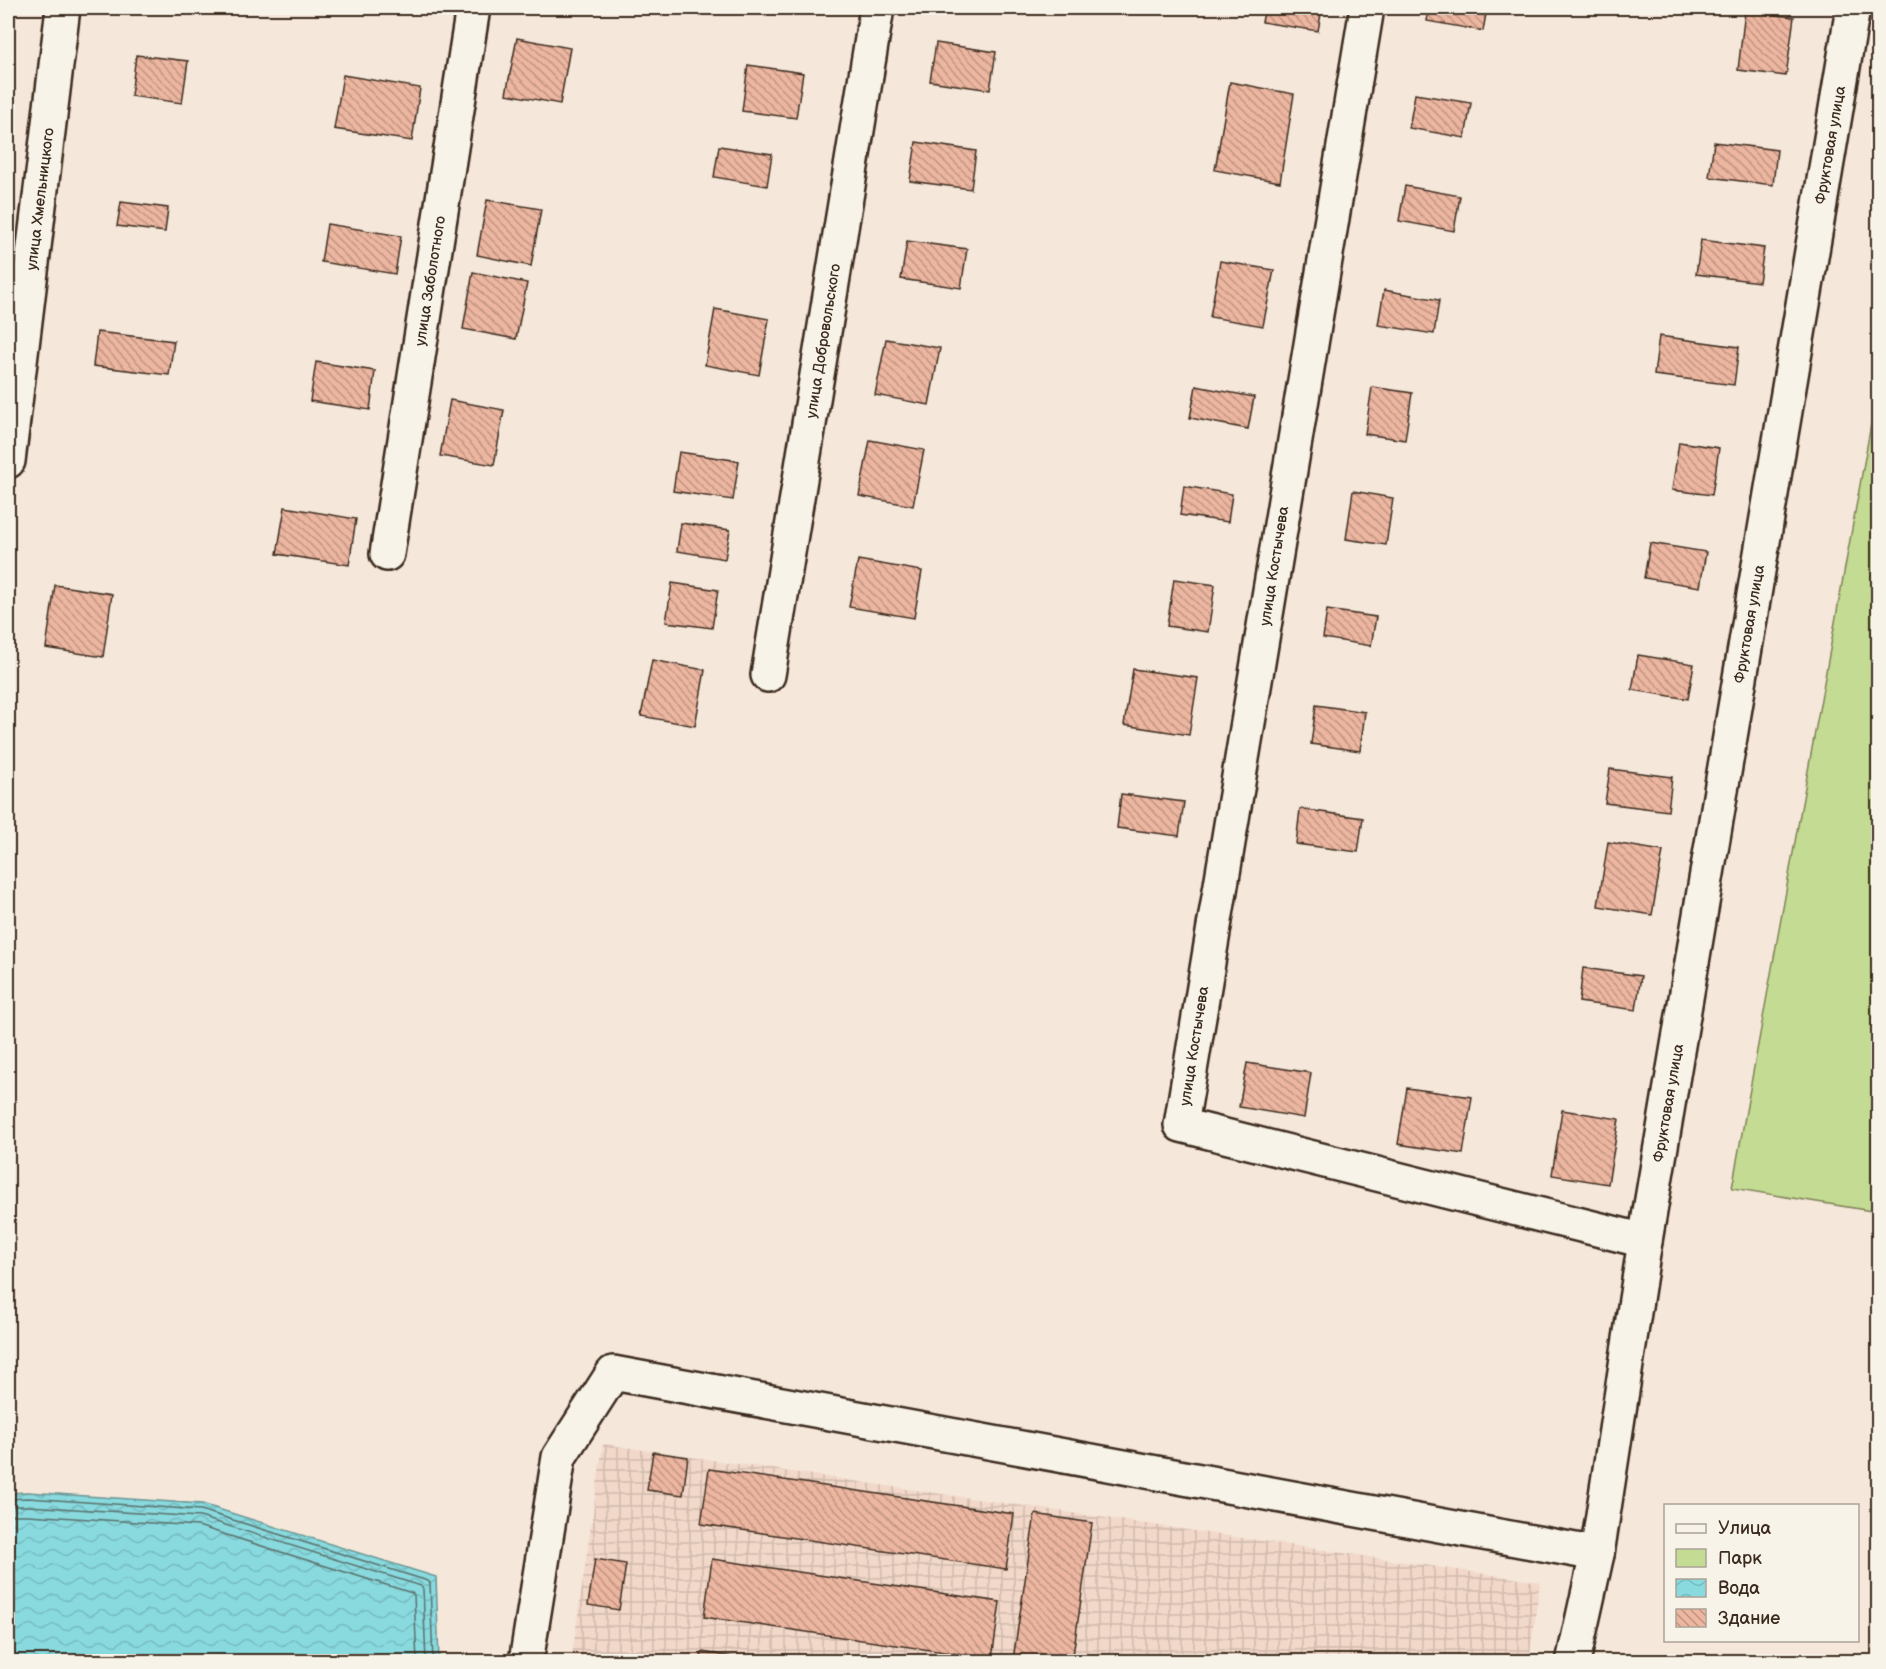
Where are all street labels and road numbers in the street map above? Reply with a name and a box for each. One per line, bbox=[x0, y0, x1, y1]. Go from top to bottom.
street label: Фруктовая улица bbox=[1811, 84, 1850, 206]
street label: улица Хмельницкого bbox=[22, 127, 59, 271]
street label: улица Заболотного bbox=[411, 214, 450, 348]
street label: улица Добровольского bbox=[802, 262, 845, 420]
street label: улица Костычева bbox=[1256, 505, 1293, 627]
street label: Фруктовая улица bbox=[1730, 563, 1769, 685]
street label: улица Костычева bbox=[1176, 985, 1213, 1107]
street label: Фруктовая улица bbox=[1649, 1042, 1688, 1164]

